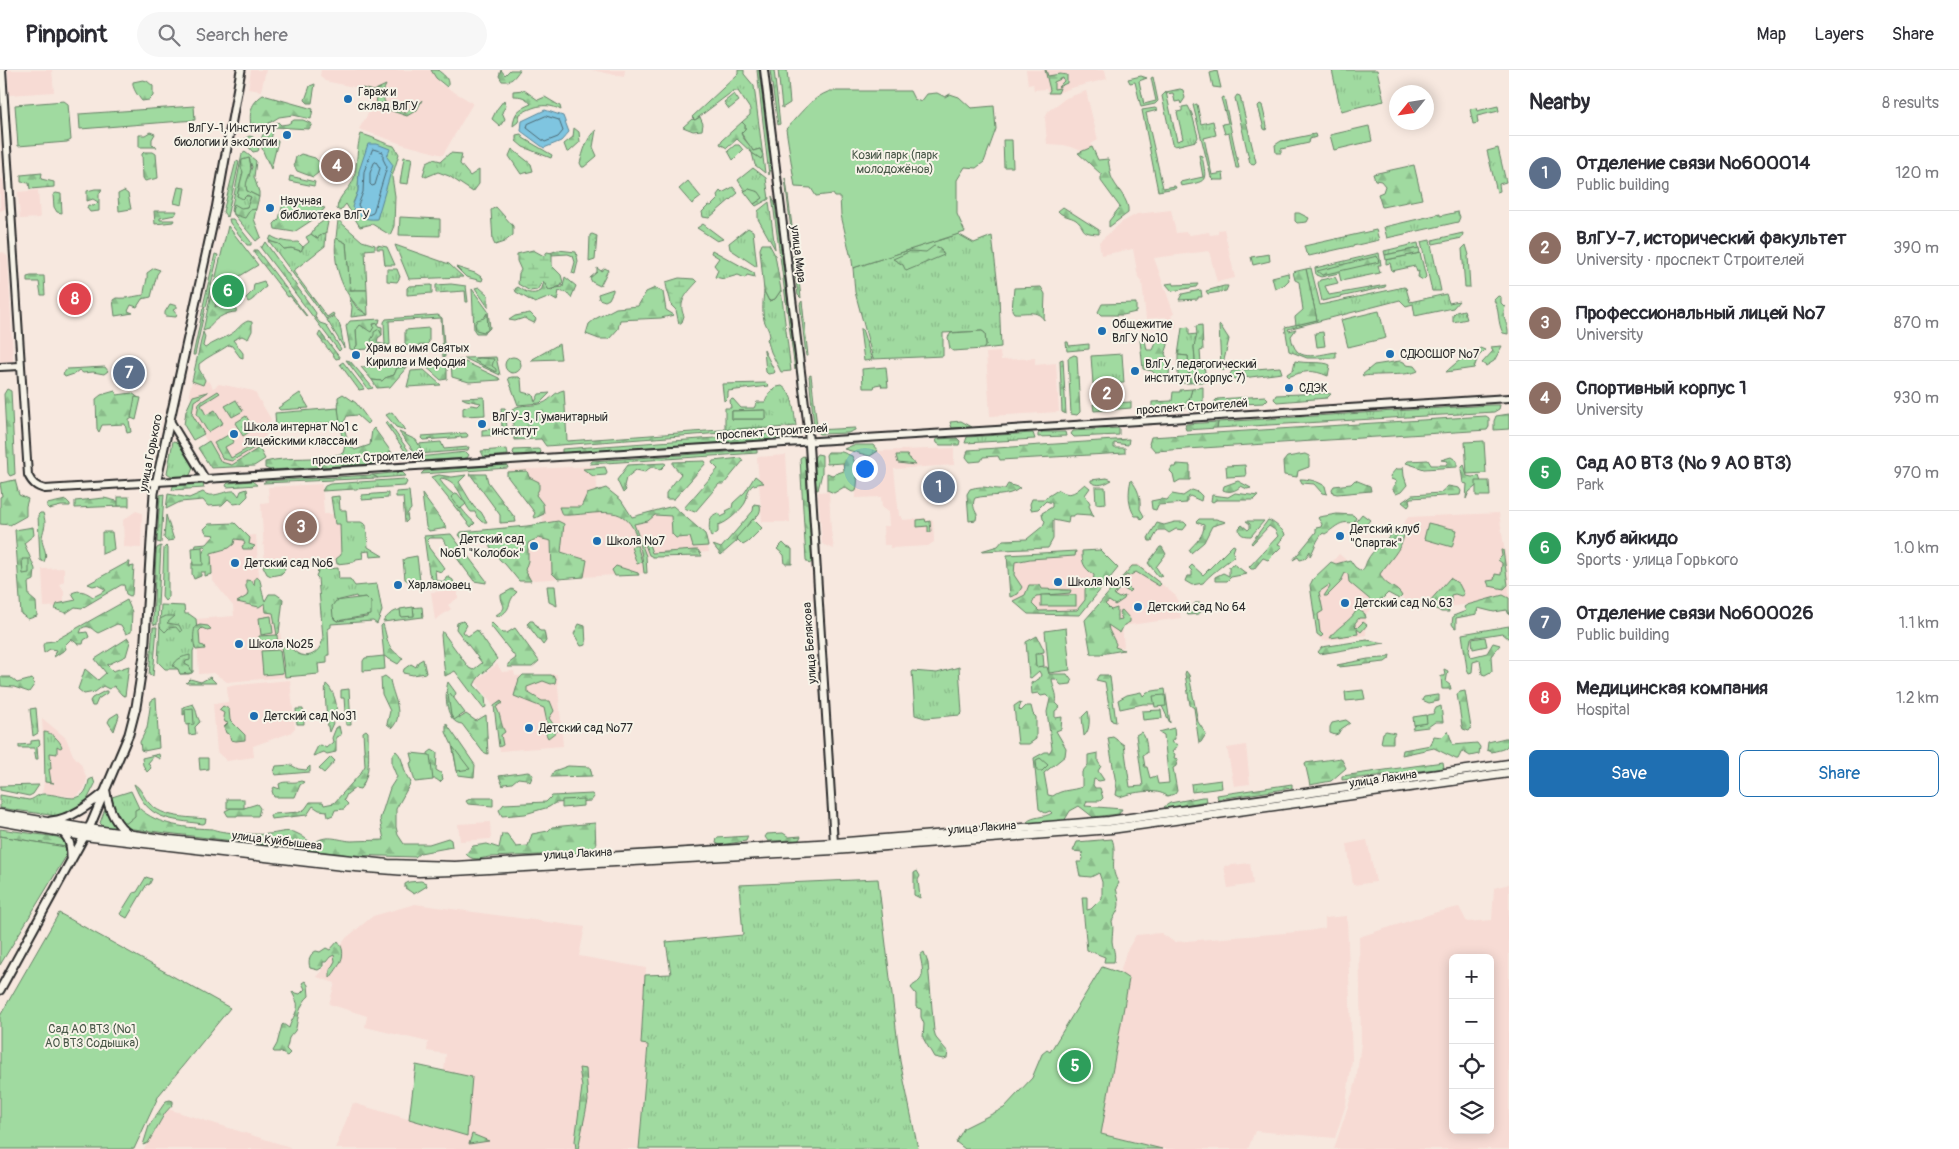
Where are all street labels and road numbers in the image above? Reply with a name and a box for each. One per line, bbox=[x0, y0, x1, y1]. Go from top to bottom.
street label: улица Мира bbox=[787, 223, 809, 284]
street label: проспект Строителей bbox=[1136, 396, 1249, 418]
street label: улица Горького bbox=[136, 412, 166, 494]
street label: проспект Строителей bbox=[716, 421, 829, 443]
street label: проспект Строителей bbox=[312, 448, 425, 468]
street label: улица Белякова bbox=[800, 601, 820, 685]
street label: улица Лакина bbox=[1347, 767, 1418, 791]
street label: улица Лакина bbox=[946, 818, 1017, 838]
street label: улица Куйбышева bbox=[230, 828, 323, 854]
street label: улица Лакина bbox=[542, 845, 613, 863]

